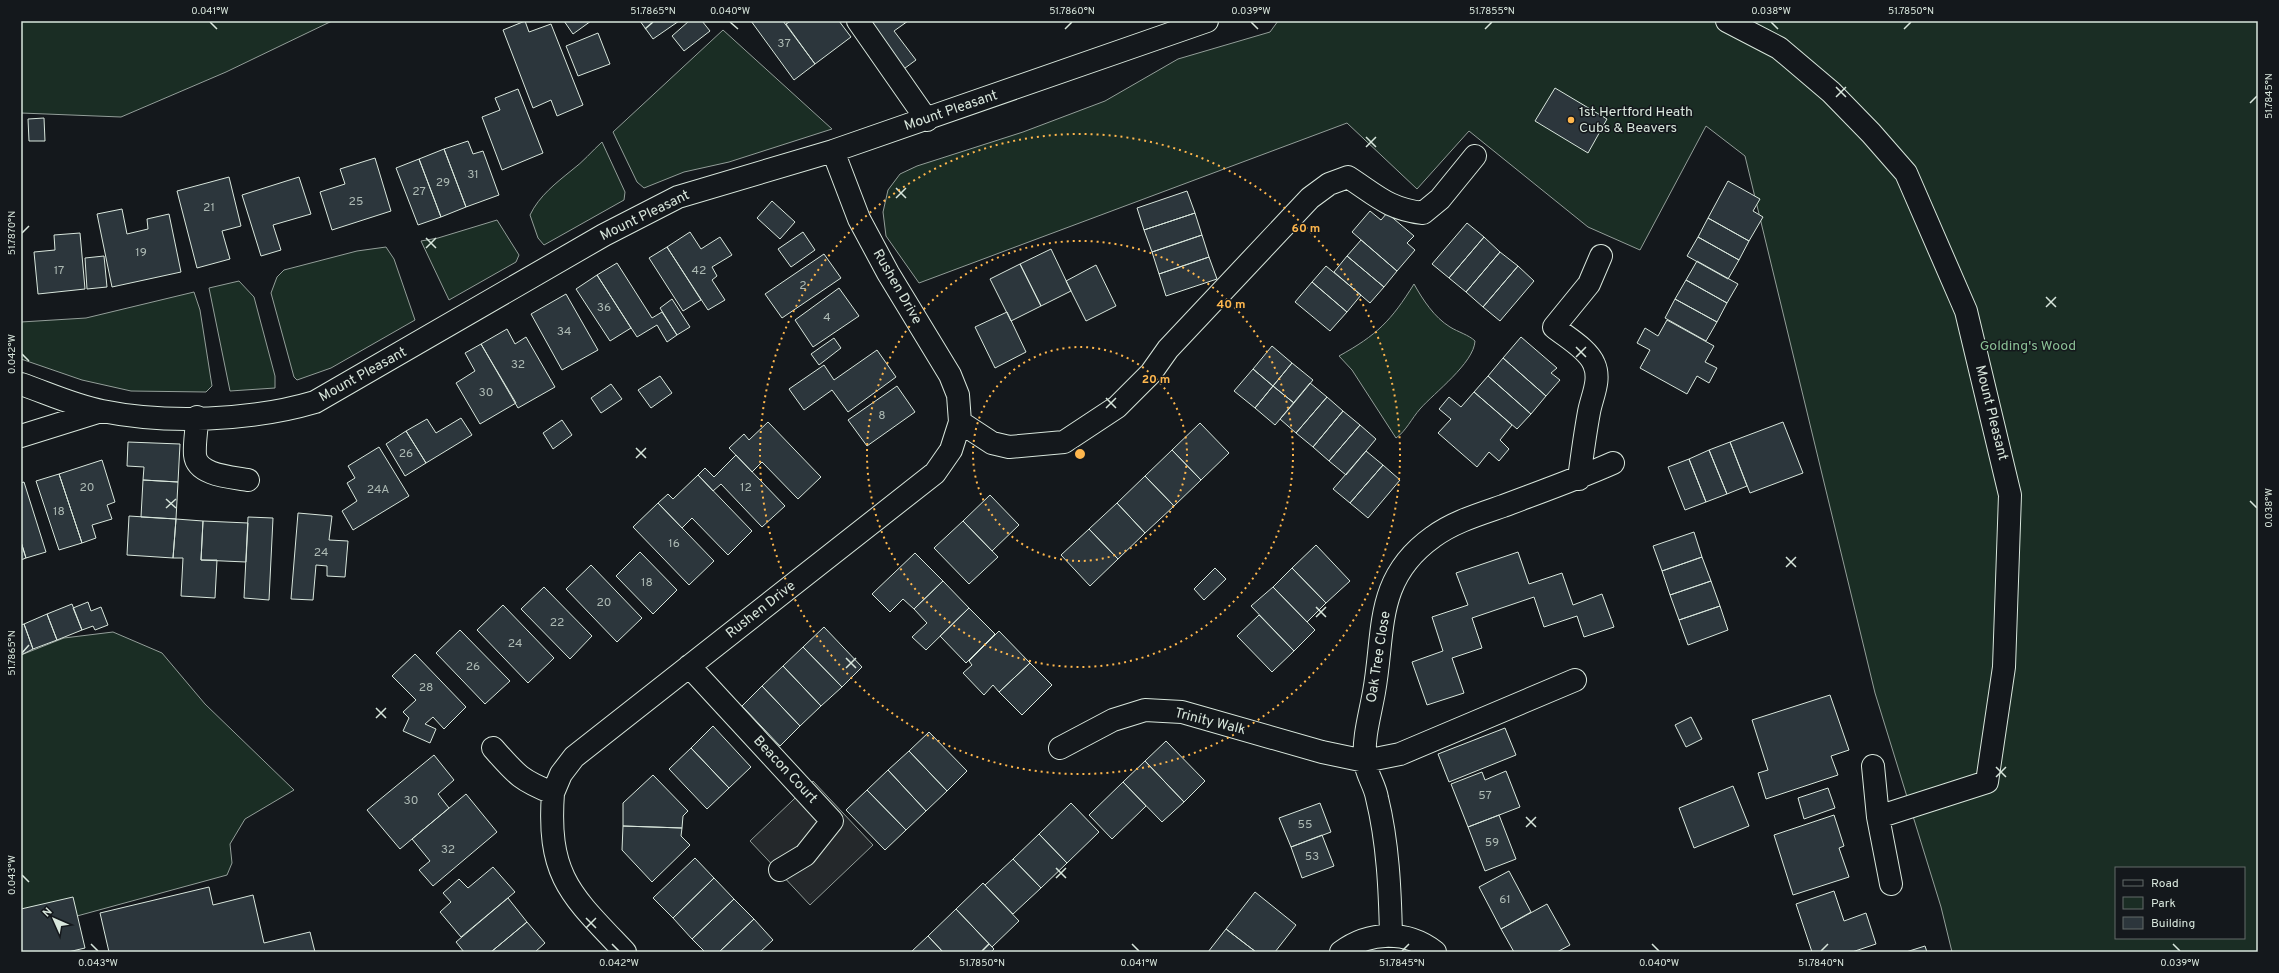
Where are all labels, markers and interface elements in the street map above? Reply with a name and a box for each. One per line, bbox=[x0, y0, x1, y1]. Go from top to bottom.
text: 0.041°W bbox=[191, 5, 229, 18]
text: 51.7865°N bbox=[630, 5, 676, 18]
text: 0.040°W bbox=[710, 5, 750, 18]
text: 51.7860°N bbox=[1049, 5, 1095, 18]
text: 0.039°W bbox=[1231, 5, 1271, 18]
text: 51.7855°N bbox=[1469, 5, 1515, 18]
text: 0.038°W bbox=[1751, 5, 1791, 18]
text: 51.7850°N bbox=[1888, 5, 1934, 18]
house number: 37 bbox=[777, 36, 791, 52]
text: 51.7845°N bbox=[2263, 73, 2276, 119]
street label: Mount Pleasant bbox=[902, 87, 1000, 135]
place label: 1st Hertford Heath Cubs & Beavers bbox=[1579, 104, 1693, 137]
marker: 1st Hertford Heath Cubs & Beavers bbox=[1566, 115, 1576, 125]
house number: 31 bbox=[467, 167, 479, 183]
house number: 29 bbox=[436, 175, 450, 191]
house number: 27 bbox=[412, 184, 426, 200]
street label: Mount Pleasant bbox=[597, 187, 693, 245]
house number: 25 bbox=[349, 194, 363, 210]
house number: 21 bbox=[203, 200, 215, 216]
text: 51.7870°N bbox=[6, 211, 19, 255]
text: 60 m bbox=[1292, 221, 1320, 237]
house number: 19 bbox=[135, 245, 147, 261]
street label: Rushen Drive bbox=[869, 247, 925, 327]
house number: 17 bbox=[54, 263, 64, 279]
house number: 42 bbox=[692, 263, 706, 279]
house number: 2 bbox=[799, 278, 807, 294]
text: 40 m bbox=[1216, 297, 1246, 313]
house number: 36 bbox=[597, 300, 611, 316]
house number: 4 bbox=[823, 310, 831, 326]
house number: 34 bbox=[557, 324, 571, 340]
text: 0.042°W bbox=[6, 334, 19, 374]
park label: Golding's Wood bbox=[1980, 338, 2076, 355]
street label: Mount Pleasant bbox=[316, 344, 410, 406]
house number: 32 bbox=[511, 357, 525, 373]
street label: Mount Pleasant bbox=[1971, 364, 2011, 462]
text: 20 m bbox=[1142, 372, 1170, 388]
house number: 30 bbox=[479, 385, 493, 401]
house number: 8 bbox=[878, 408, 886, 424]
house number: 26 bbox=[399, 446, 413, 462]
centre of rings bbox=[1073, 447, 1087, 461]
house number: 20 bbox=[79, 480, 95, 496]
house number: 12 bbox=[740, 480, 752, 496]
house number: 24A bbox=[367, 482, 389, 498]
text: 0.038°W bbox=[2263, 488, 2276, 528]
house number: 18 bbox=[53, 504, 65, 520]
house number: 16 bbox=[668, 536, 680, 552]
house number: 24 bbox=[314, 545, 328, 561]
house number: 18 bbox=[641, 575, 653, 591]
street label: Rushen Drive bbox=[723, 578, 799, 642]
house number: 20 bbox=[596, 595, 612, 611]
street label: Oak Tree Close bbox=[1363, 610, 1395, 704]
house number: 22 bbox=[550, 615, 564, 631]
text: 51.7865°N bbox=[6, 630, 19, 676]
house number: 24 bbox=[508, 636, 522, 652]
house number: 26 bbox=[466, 659, 480, 675]
house number: 28 bbox=[419, 680, 433, 696]
street label: Trinity Walk bbox=[1173, 705, 1247, 739]
street label: Beacon Court bbox=[749, 733, 821, 807]
house number: 57 bbox=[1478, 788, 1492, 804]
house number: 30 bbox=[404, 793, 418, 809]
house number: 55 bbox=[1298, 817, 1312, 833]
house number: 59 bbox=[1485, 835, 1499, 851]
house number: 32 bbox=[441, 842, 455, 858]
house number: 53 bbox=[1305, 849, 1319, 865]
text: 0.043°W bbox=[6, 855, 19, 895]
legend bbox=[2115, 867, 2245, 939]
text: Road bbox=[2151, 876, 2179, 892]
house number: 61 bbox=[1499, 892, 1511, 908]
text: Park bbox=[2151, 896, 2176, 912]
north arrow bbox=[34, 899, 74, 939]
text: N bbox=[40, 905, 55, 920]
text: Building bbox=[2151, 916, 2195, 932]
text: 0.043°W bbox=[78, 957, 118, 970]
text: 0.042°W bbox=[599, 957, 639, 970]
text: 51.7850°N bbox=[959, 957, 1005, 970]
text: 0.041°W bbox=[1120, 957, 1158, 970]
text: 51.7845°N bbox=[1379, 957, 1425, 970]
text: 0.040°W bbox=[1639, 957, 1679, 970]
text: 51.7840°N bbox=[1798, 957, 1844, 970]
text: 0.039°W bbox=[2160, 957, 2200, 970]

